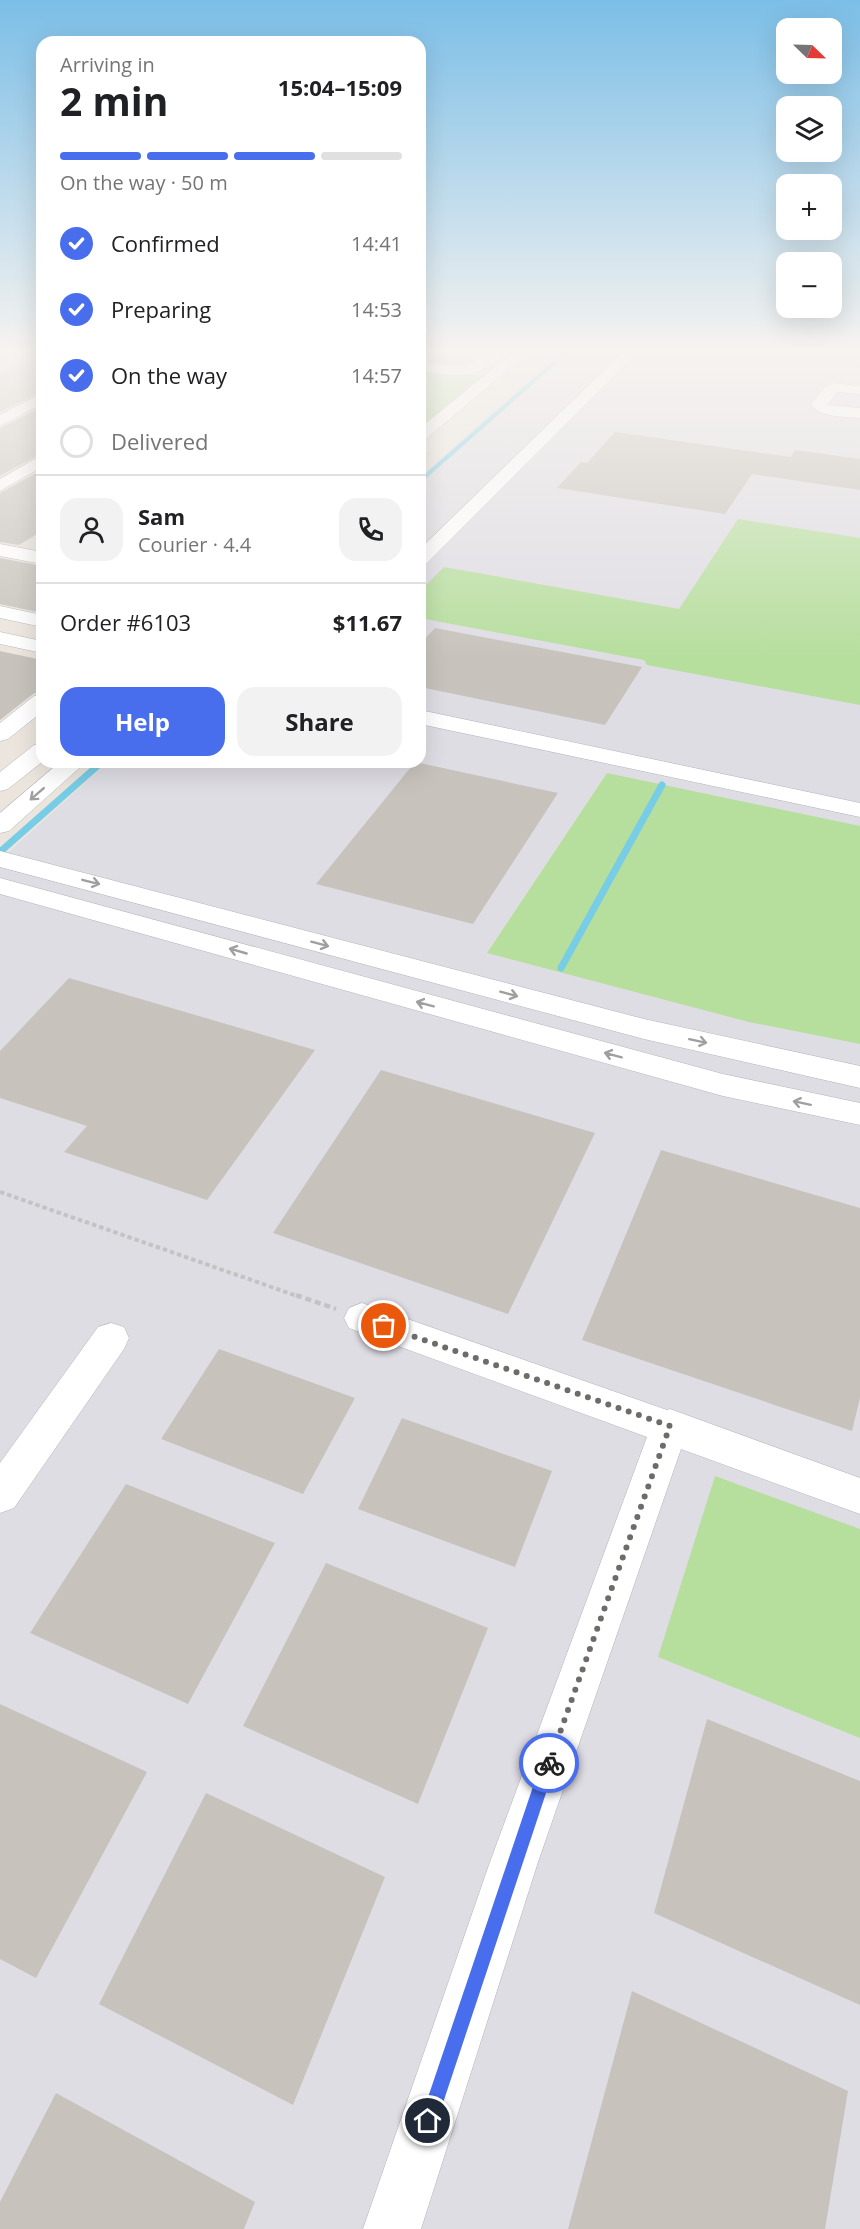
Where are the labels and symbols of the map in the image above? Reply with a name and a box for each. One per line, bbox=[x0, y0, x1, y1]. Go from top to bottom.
north arrow bbox=[776, 18, 842, 84]
one-way arrow bbox=[30, 787, 45, 801]
one-way arrow bbox=[82, 877, 101, 888]
one-way arrow bbox=[310, 938, 329, 950]
one-way arrow bbox=[228, 945, 247, 957]
one-way arrow bbox=[499, 989, 518, 1000]
one-way arrow bbox=[416, 998, 435, 1009]
one-way arrow bbox=[688, 1036, 707, 1047]
one-way arrow bbox=[604, 1049, 623, 1061]
one-way arrow bbox=[793, 1097, 813, 1108]
pin bbox=[358, 1300, 409, 1351]
courier bbox=[519, 1733, 579, 1793]
pin bbox=[402, 2095, 453, 2146]

